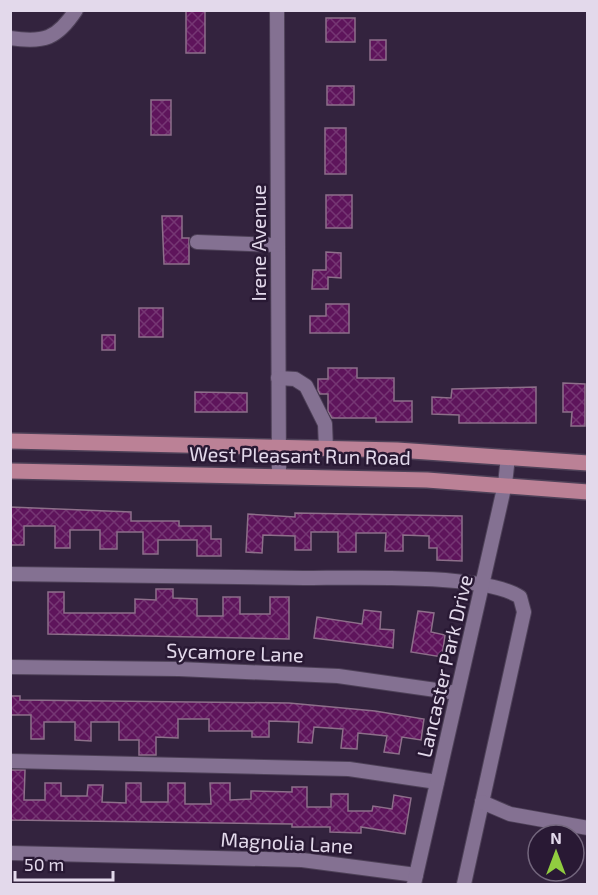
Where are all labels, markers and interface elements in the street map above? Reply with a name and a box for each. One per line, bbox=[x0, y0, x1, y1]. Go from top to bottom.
street label: Irene Avenue bbox=[246, 184, 270, 302]
street label: West Pleasant Run Road bbox=[189, 441, 411, 469]
street label: Lancaster Park Drive bbox=[411, 572, 477, 760]
street label: Sycamore Lane bbox=[166, 638, 304, 666]
north arrow bbox=[526, 823, 586, 883]
street label: Magnolia Lane bbox=[220, 827, 354, 857]
text: N bbox=[550, 828, 562, 847]
scale bar bbox=[15, 844, 112, 882]
text: 50 m bbox=[24, 853, 64, 875]

